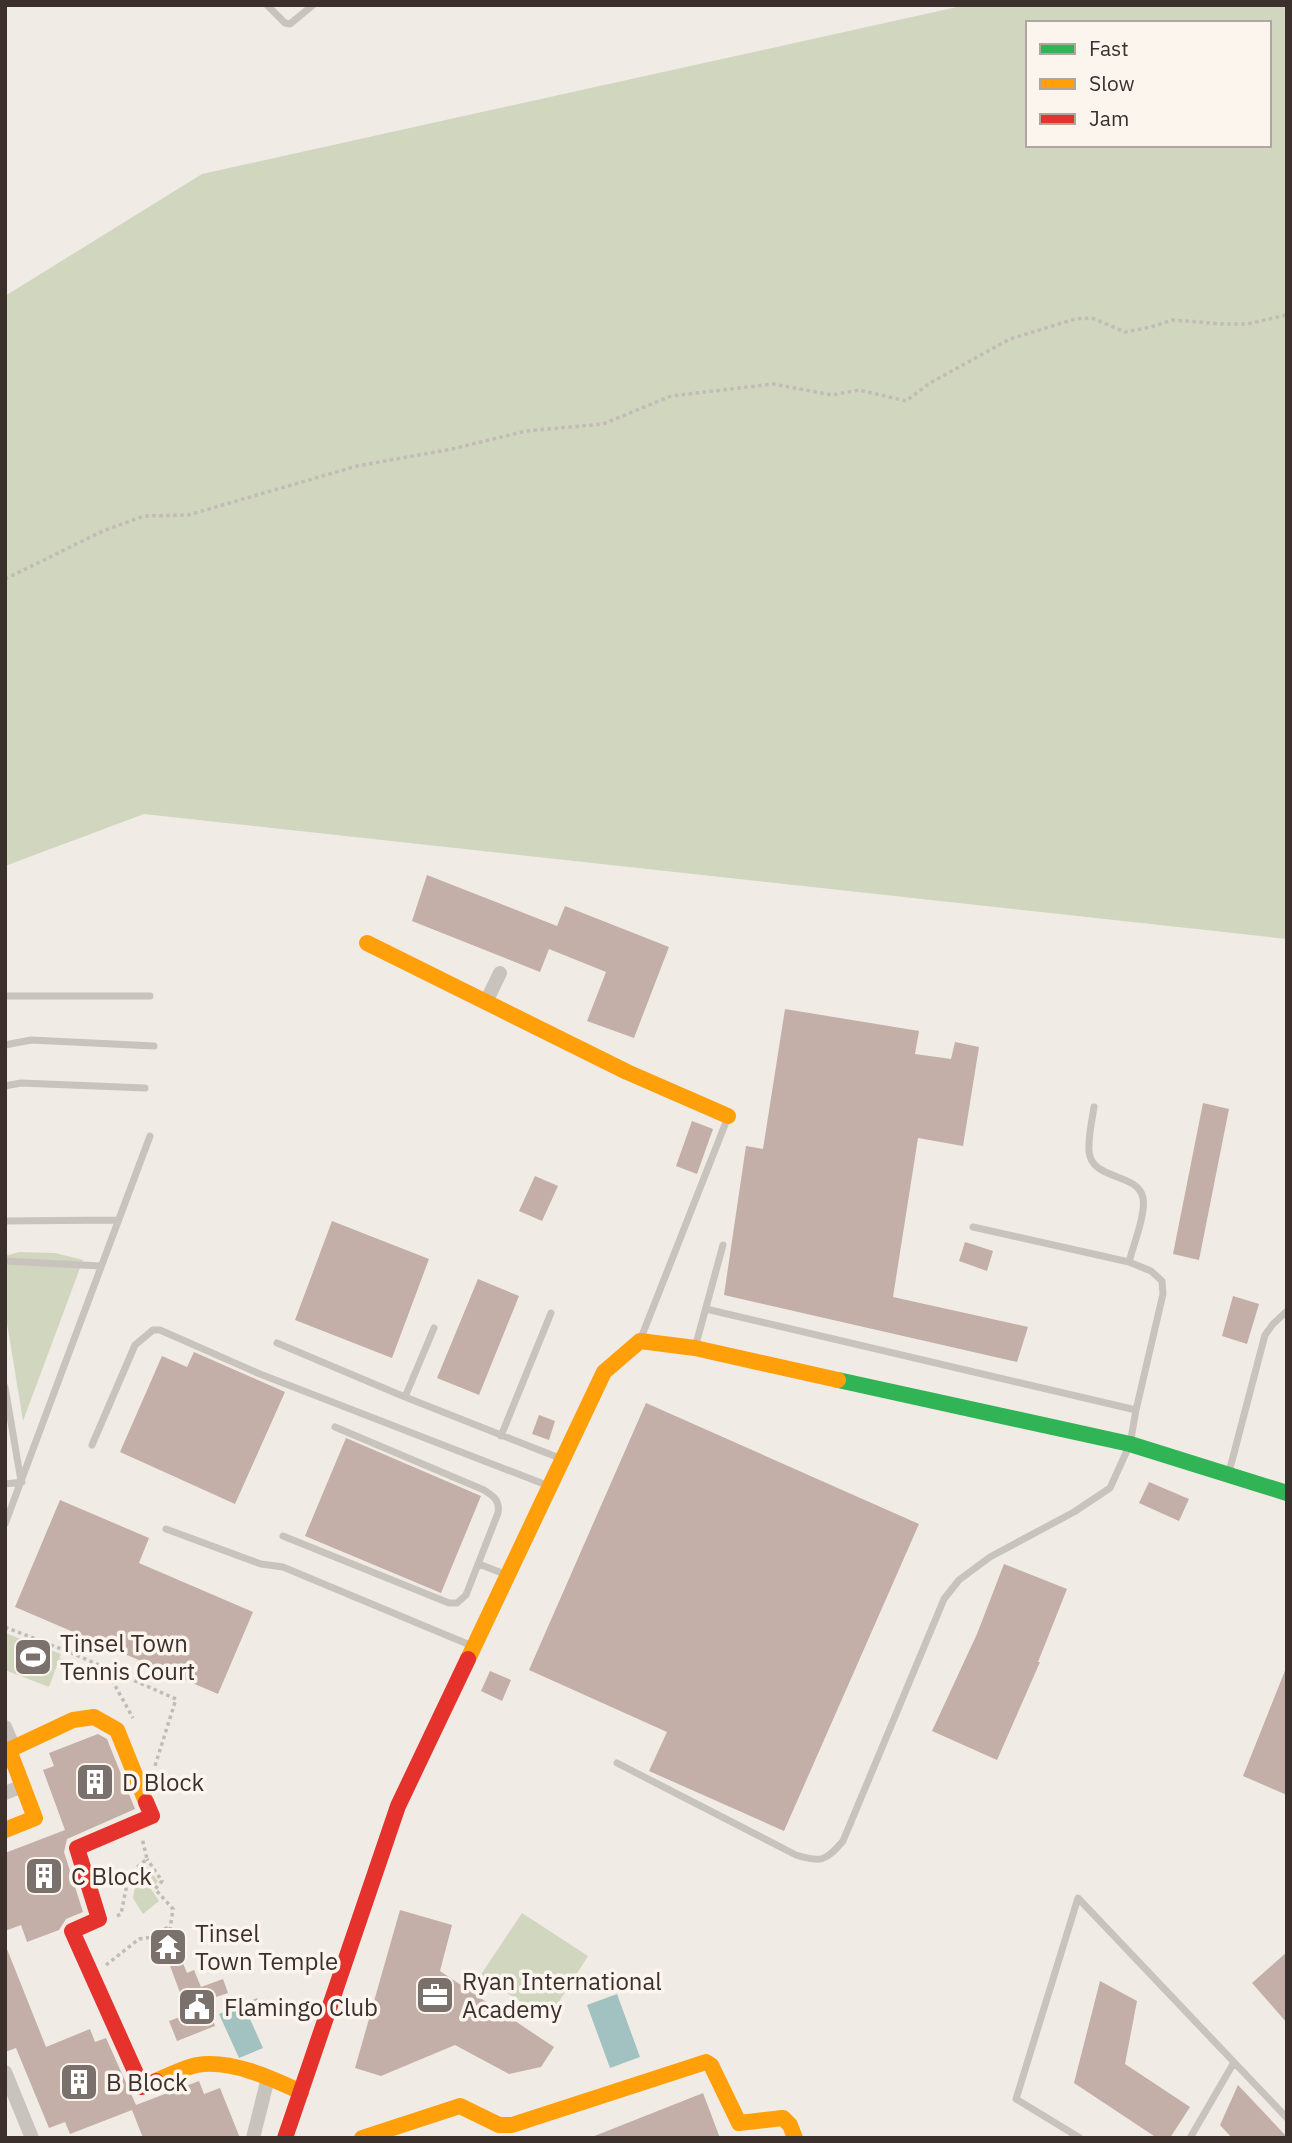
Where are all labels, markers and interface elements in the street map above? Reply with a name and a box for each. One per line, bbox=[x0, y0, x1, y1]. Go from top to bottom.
legend bbox=[1026, 21, 1271, 147]
text: Fast bbox=[1089, 34, 1129, 62]
text: Slow bbox=[1089, 69, 1135, 97]
text: Jam bbox=[1089, 104, 1129, 132]
place label: Tinsel Town Tennis Court bbox=[60, 1627, 195, 1687]
sports icon: Tinsel Town Tennis Court bbox=[12, 1636, 54, 1678]
building icon: D Block bbox=[74, 1761, 116, 1803]
place label: D Block bbox=[122, 1766, 204, 1798]
building icon: C Block bbox=[23, 1855, 65, 1897]
place label: C Block bbox=[71, 1860, 152, 1892]
place label: Tinsel Town Temple bbox=[195, 1917, 338, 1977]
temple icon: Tinsel Town Temple bbox=[147, 1926, 189, 1968]
place label: Ryan International Academy bbox=[462, 1965, 662, 2025]
office icon: Ryan International Academy bbox=[414, 1974, 456, 2016]
public building icon: Flamingo Club bbox=[176, 1986, 218, 2028]
place label: Flamingo Club bbox=[224, 1991, 378, 2023]
building icon: B Block bbox=[58, 2061, 100, 2103]
place label: B Block bbox=[106, 2066, 188, 2098]

